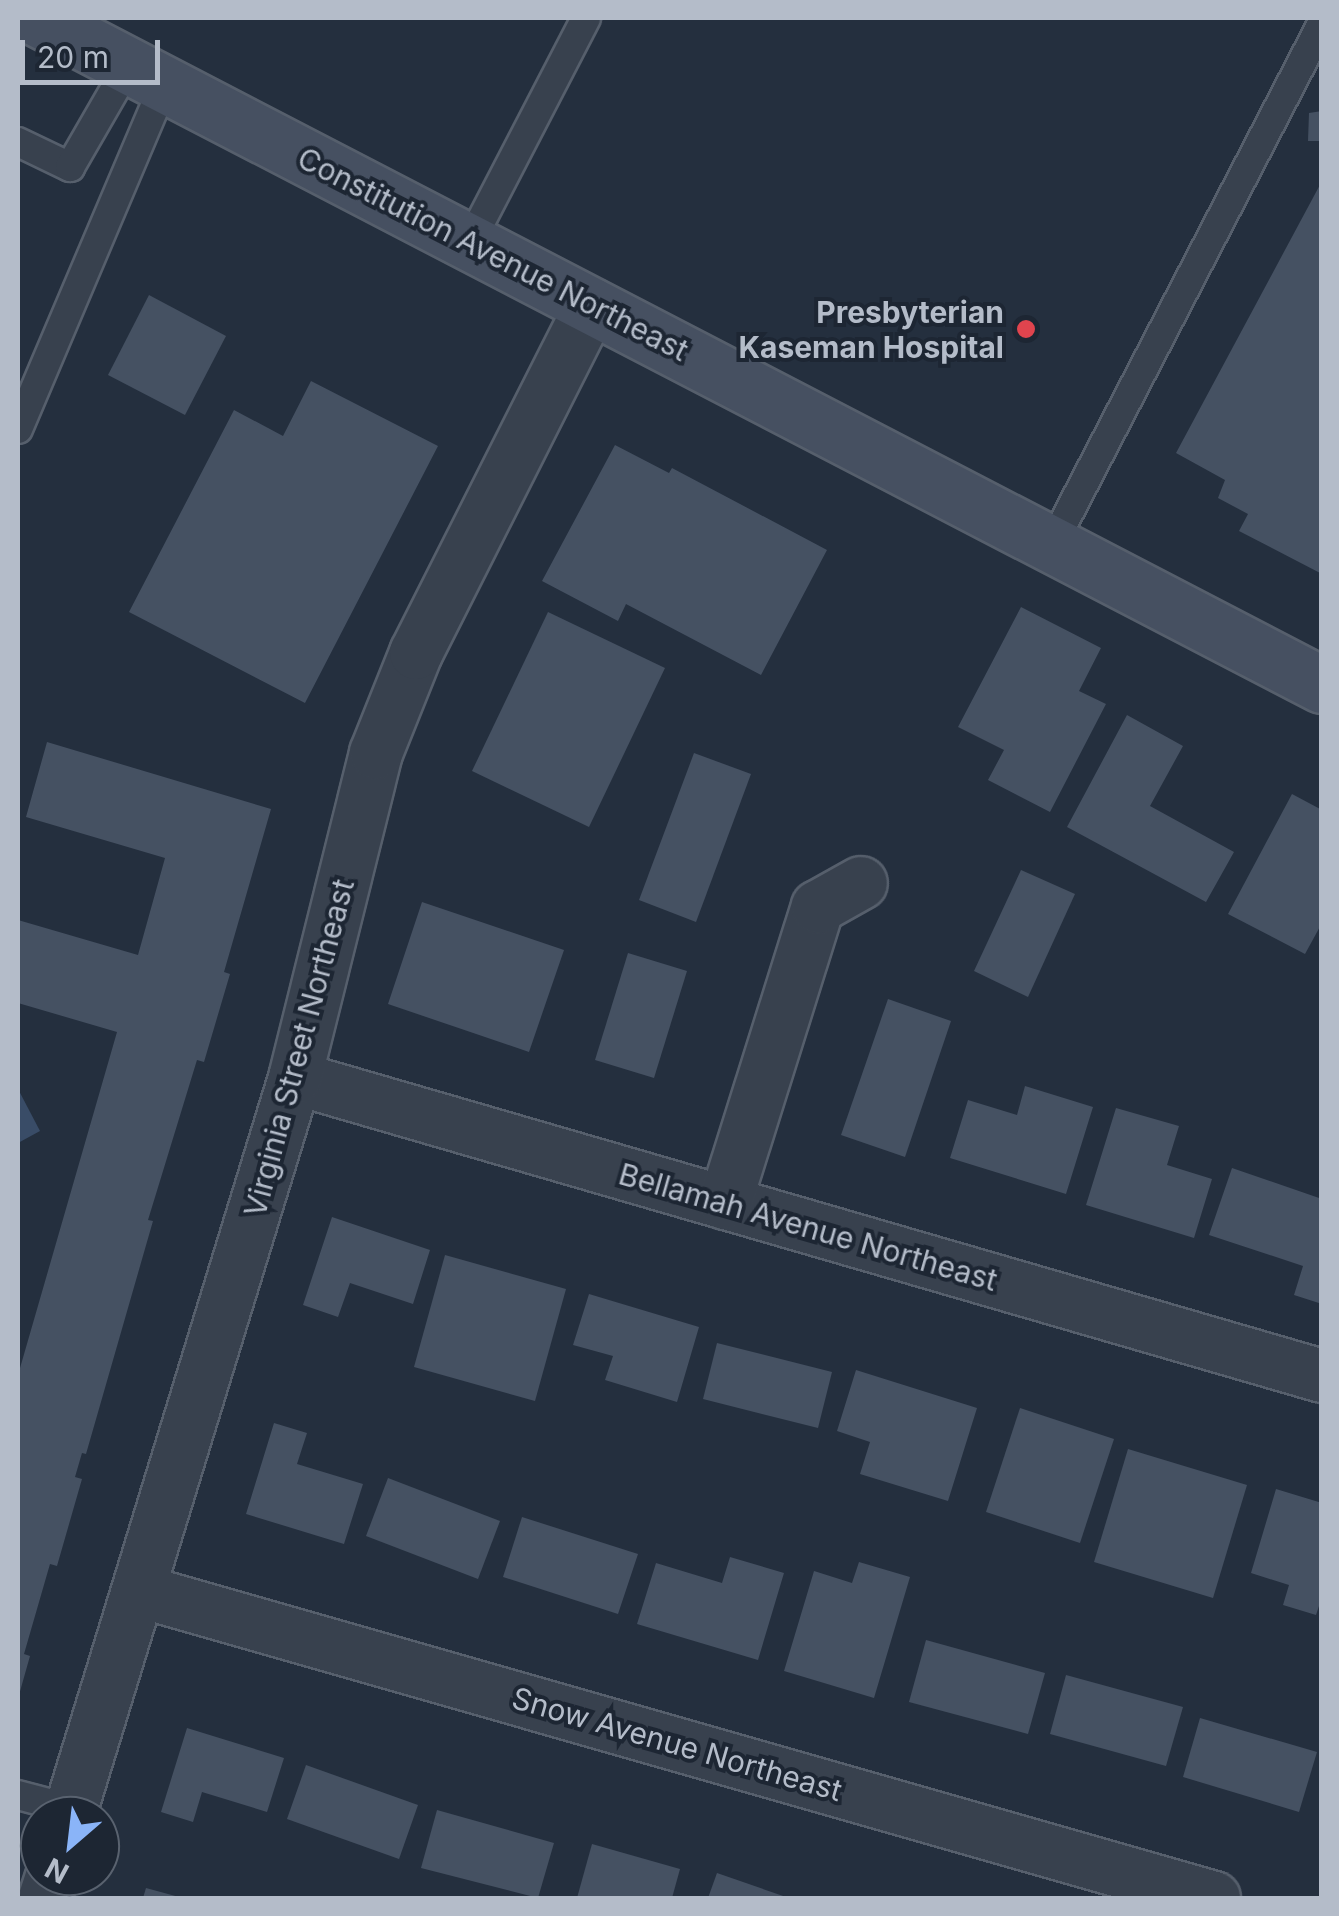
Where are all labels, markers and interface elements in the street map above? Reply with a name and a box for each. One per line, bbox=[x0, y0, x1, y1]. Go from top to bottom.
scale bar bbox=[25, 20, 165, 82]
text: 20 m bbox=[37, 39, 109, 75]
street label: Constitution Avenue Northeast bbox=[292, 140, 694, 368]
place label: Presbyterian Kaseman Hospital bbox=[738, 294, 1004, 364]
marker: Presbyterian Kaseman Hospital bbox=[1013, 316, 1039, 342]
street label: Virginia Street Northeast bbox=[237, 875, 361, 1221]
street label: Bellamah Avenue Northeast bbox=[615, 1156, 1001, 1298]
street label: Snow Avenue Northeast bbox=[508, 1680, 846, 1808]
north arrow bbox=[20, 1796, 120, 1896]
text: N bbox=[39, 1851, 74, 1891]

